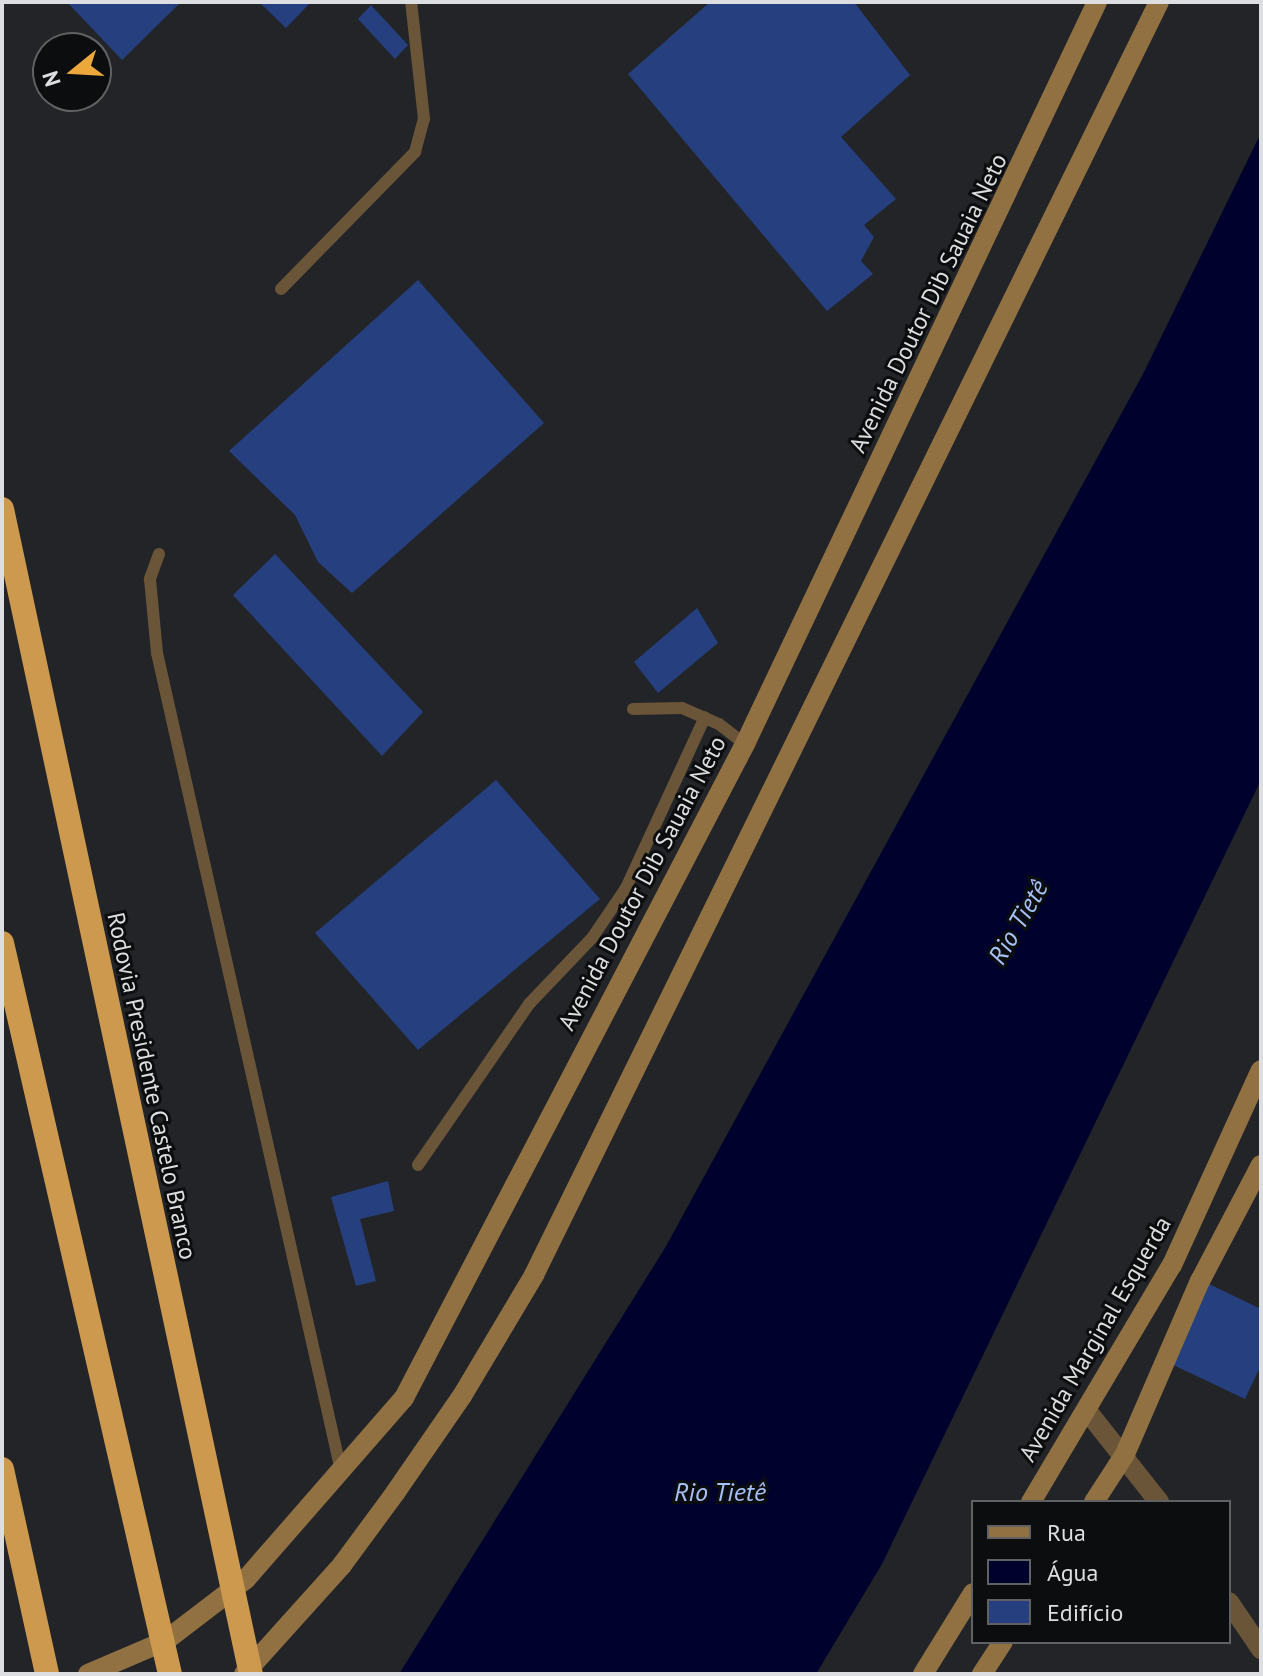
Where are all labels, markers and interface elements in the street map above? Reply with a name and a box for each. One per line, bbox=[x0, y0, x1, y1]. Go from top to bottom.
north arrow bbox=[32, 32, 112, 112]
text: N bbox=[36, 68, 67, 90]
street label: Avenida Doutor Dib Sauaia Neto bbox=[843, 149, 1013, 457]
street label: Avenida Doutor Dib Sauaia Neto bbox=[552, 731, 732, 1035]
water label: Rio Tietê bbox=[981, 874, 1055, 970]
street label: Rodovia Presidente Castelo Branco bbox=[101, 910, 203, 1262]
street label: Avenida Marginal Esquerda bbox=[1013, 1211, 1177, 1467]
water label: Rio Tietê bbox=[674, 1476, 766, 1508]
legend bbox=[971, 1500, 1231, 1644]
text: Rua bbox=[1047, 1517, 1086, 1548]
text: Água bbox=[1047, 1557, 1098, 1588]
text: Edifício bbox=[1047, 1597, 1123, 1628]

